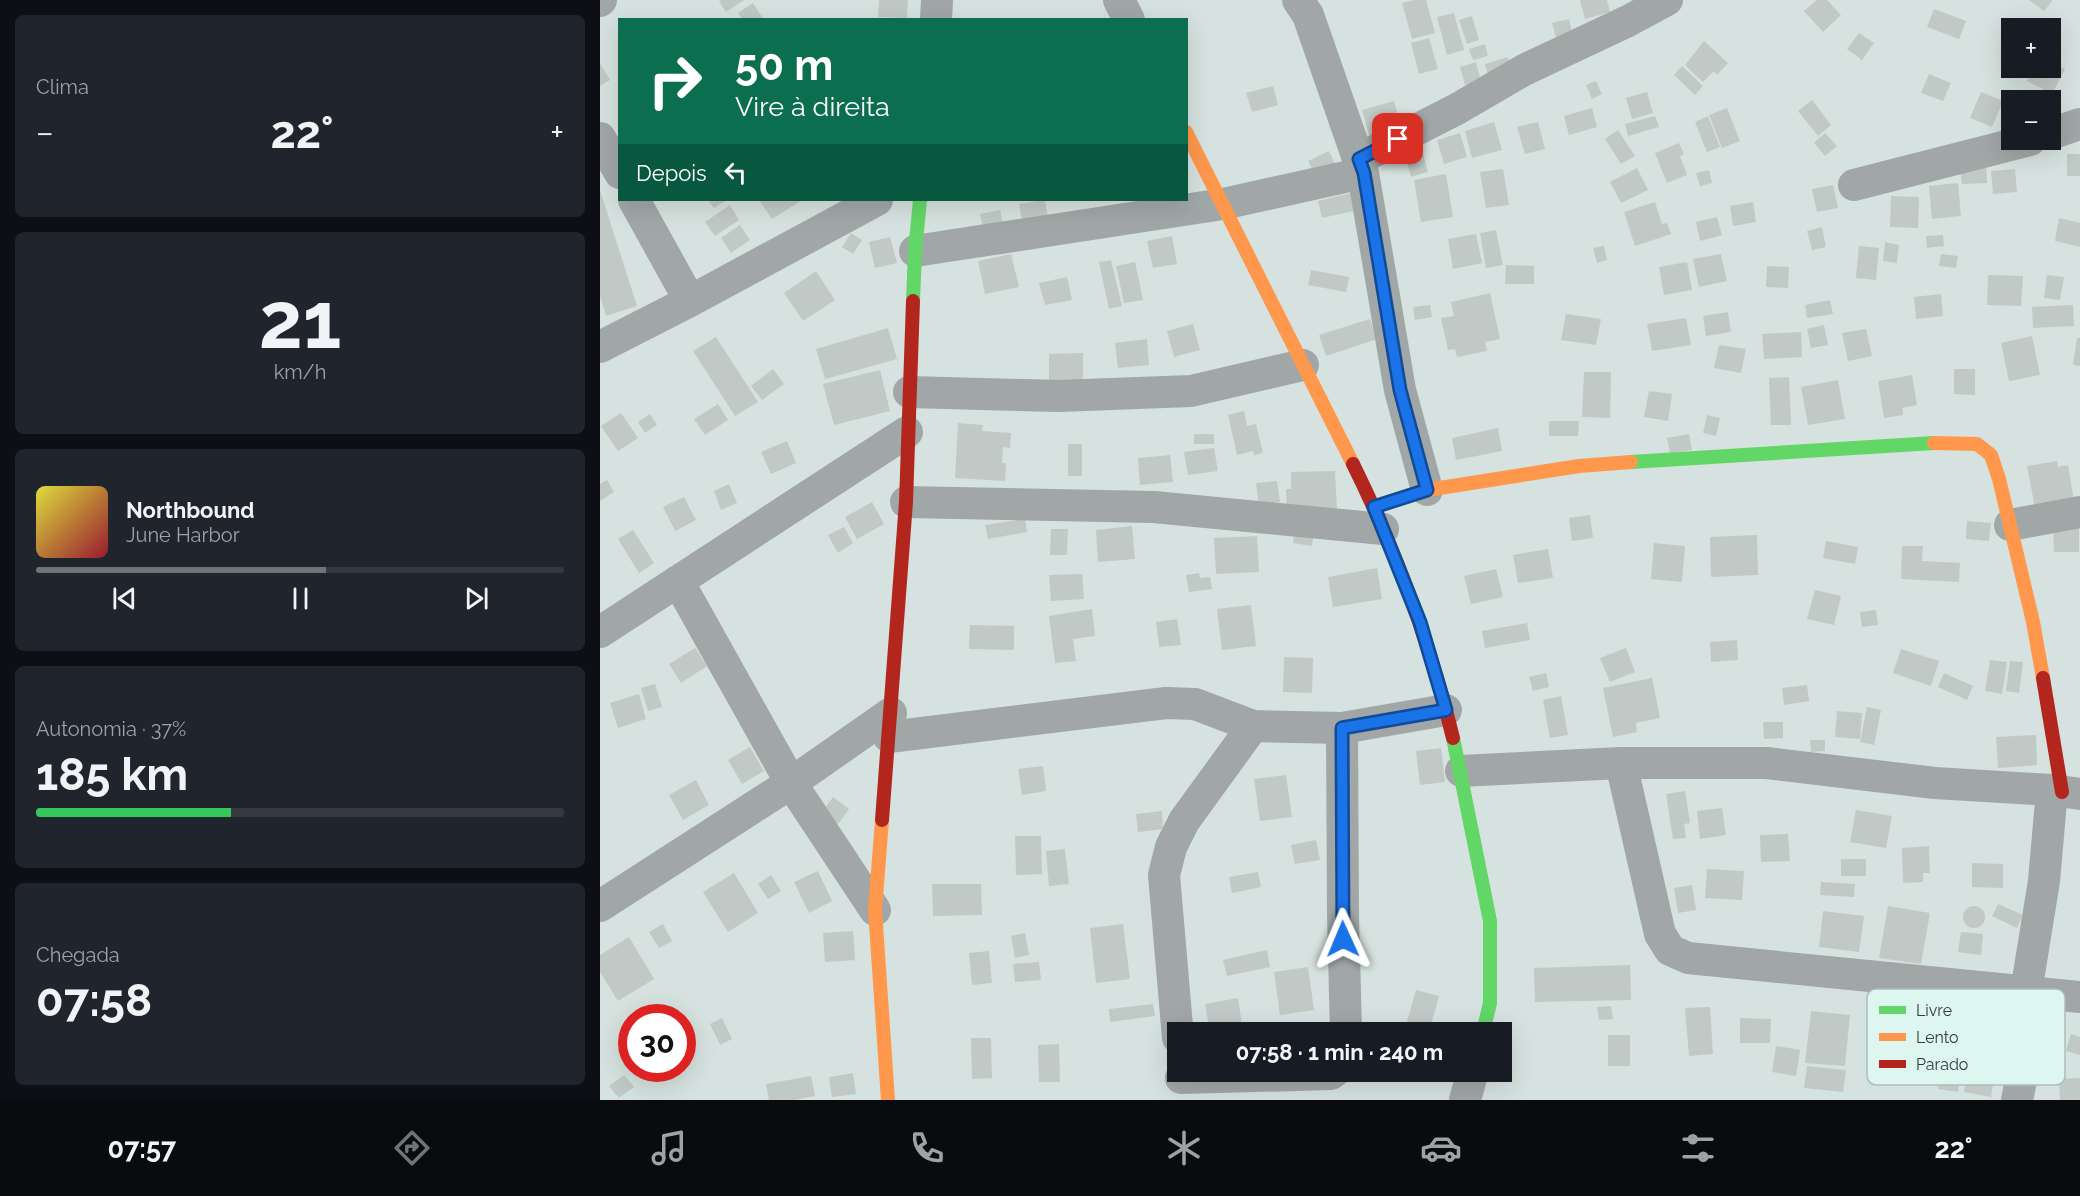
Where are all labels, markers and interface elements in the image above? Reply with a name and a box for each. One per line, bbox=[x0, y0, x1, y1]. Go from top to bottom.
map controls bbox=[2001, 18, 2061, 150]
button: + bbox=[2001, 18, 2061, 78]
text: 50 m bbox=[735, 41, 833, 90]
icon: right bbox=[636, 42, 714, 120]
text: Clima bbox=[36, 75, 89, 99]
button: − bbox=[2001, 90, 2061, 150]
text: Vire à direita bbox=[735, 91, 890, 122]
text: 22° bbox=[270, 106, 334, 159]
text: − bbox=[36, 113, 54, 152]
text: + bbox=[550, 113, 564, 152]
pin bbox=[1372, 113, 1423, 164]
icon: arrive bbox=[1381, 122, 1414, 155]
icon: left bbox=[719, 156, 752, 189]
text: Depois bbox=[636, 160, 707, 186]
text: 21 bbox=[259, 275, 341, 366]
text: km/h bbox=[274, 360, 326, 384]
text: Northbound bbox=[126, 497, 255, 523]
text: June Harbor bbox=[126, 523, 240, 547]
icon: previous bbox=[108, 582, 141, 615]
icon: pause bbox=[284, 582, 317, 615]
icon: next bbox=[460, 582, 493, 615]
text: Autonomia · 37% bbox=[36, 717, 186, 741]
text: 185 km bbox=[36, 748, 188, 801]
position arrow bbox=[1311, 907, 1375, 971]
text: Chegada bbox=[36, 943, 120, 967]
text: 07:58 bbox=[36, 974, 152, 1027]
legend bbox=[1867, 989, 2065, 1085]
text: Livre bbox=[1916, 1001, 1952, 1020]
speed limit sign: 30 bbox=[618, 1004, 696, 1082]
text: Lento bbox=[1916, 1028, 1959, 1047]
text: 07:58 · 1 min · 240 m bbox=[1236, 1039, 1443, 1065]
text: Parado bbox=[1916, 1055, 1968, 1074]
icon: directions bbox=[391, 1127, 433, 1169]
icon: music bbox=[648, 1127, 690, 1169]
icon: phone bbox=[906, 1127, 948, 1169]
icon: climate bbox=[1163, 1127, 1205, 1169]
icon: car bbox=[1420, 1127, 1462, 1169]
icon: filters bbox=[1677, 1127, 1719, 1169]
text: 07:57 bbox=[108, 1133, 176, 1164]
text: 22° bbox=[1934, 1133, 1972, 1164]

